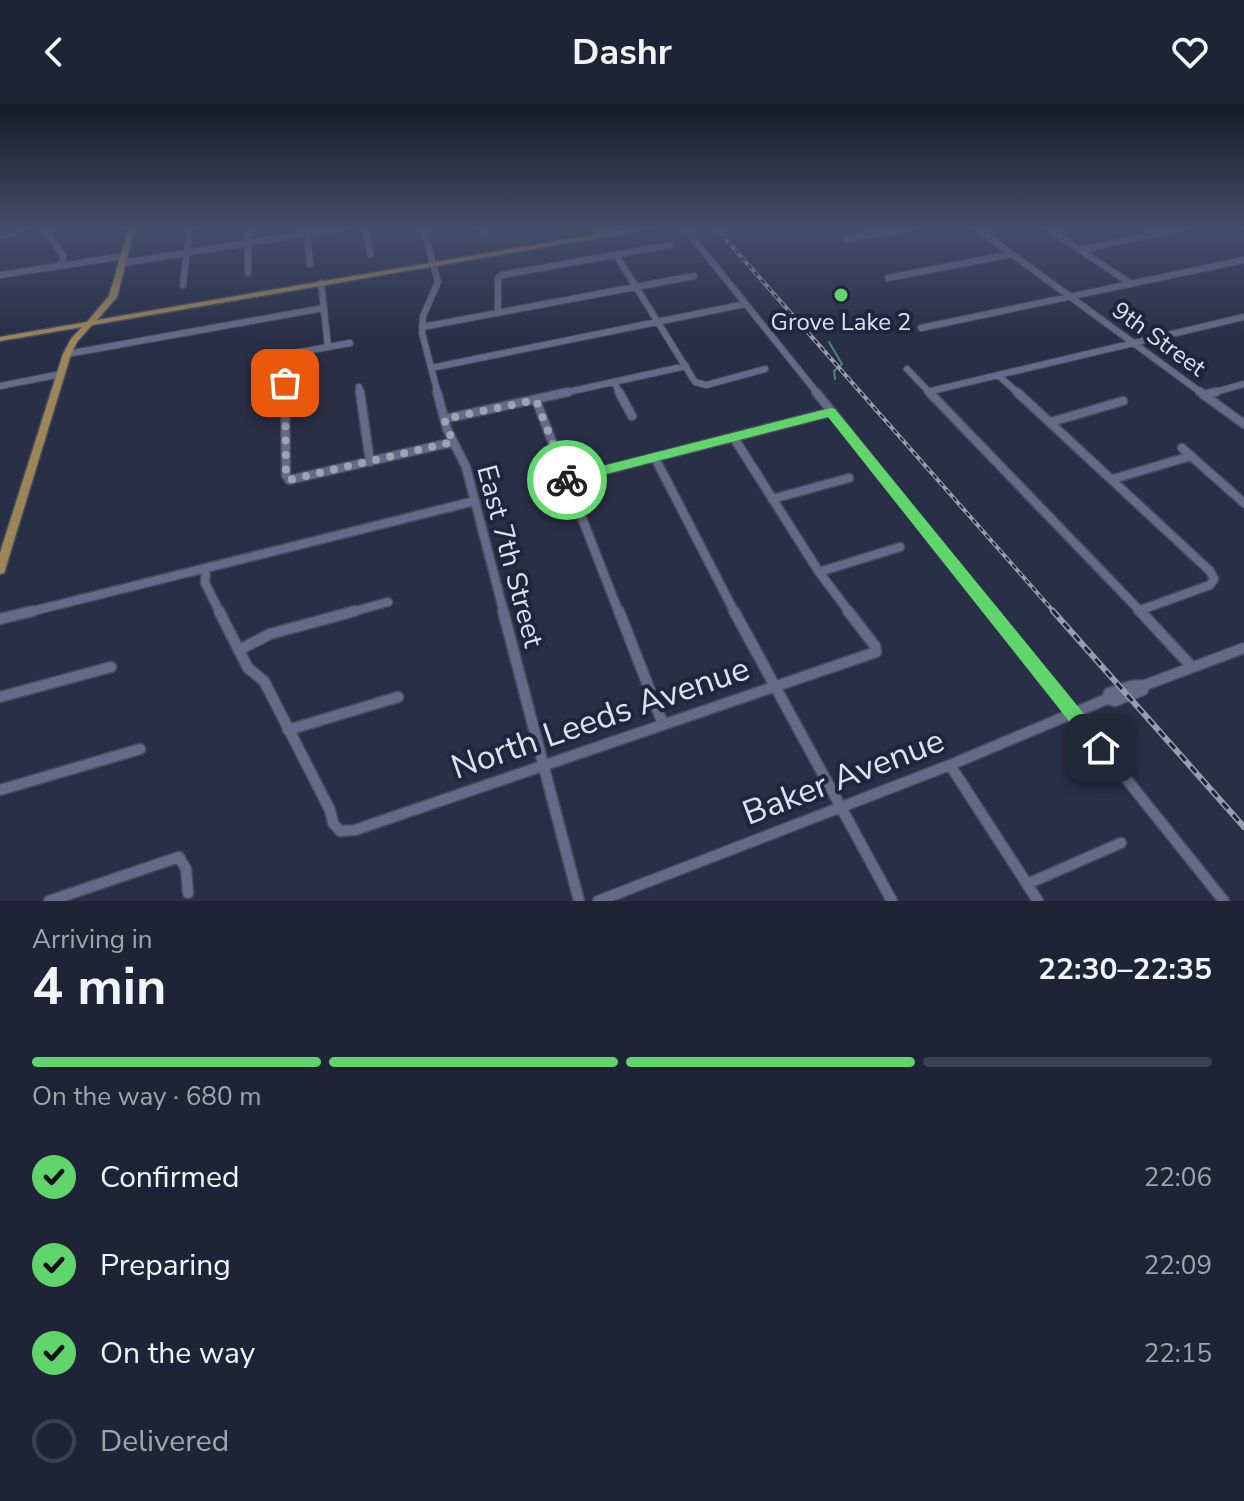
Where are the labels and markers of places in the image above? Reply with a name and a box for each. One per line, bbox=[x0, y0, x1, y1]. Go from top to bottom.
marker: Grove Lake 2 bbox=[832, 286, 850, 304]
place label: Grove Lake 2 bbox=[771, 306, 911, 338]
pin bbox=[251, 349, 319, 417]
pin bbox=[1067, 714, 1135, 782]

